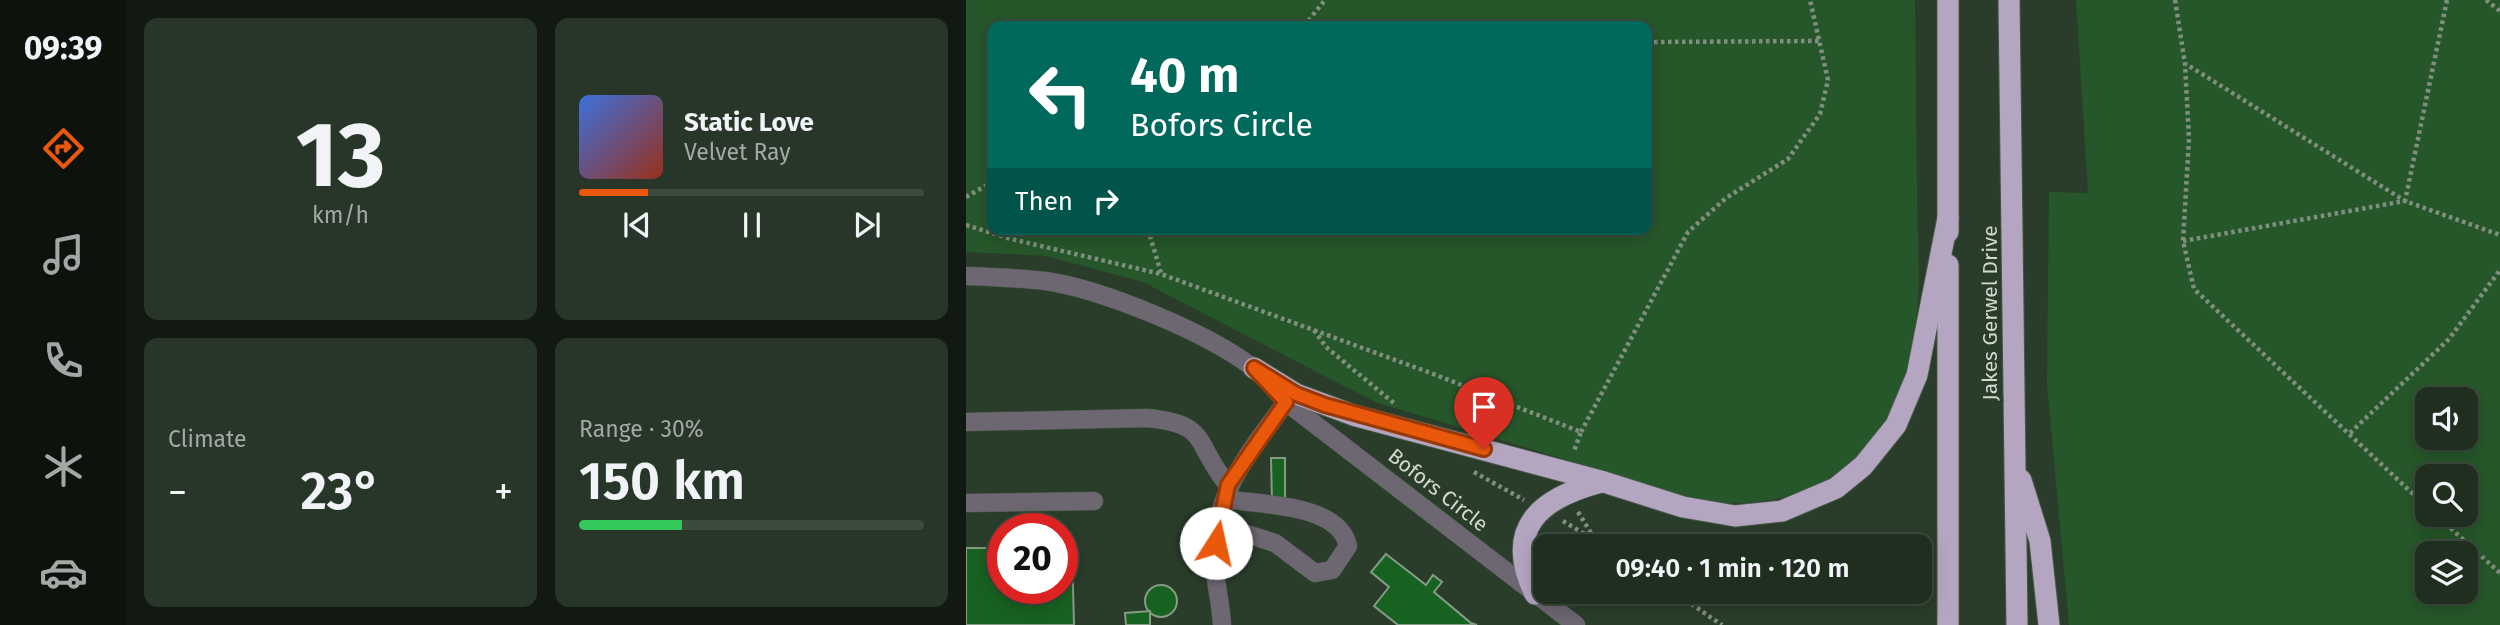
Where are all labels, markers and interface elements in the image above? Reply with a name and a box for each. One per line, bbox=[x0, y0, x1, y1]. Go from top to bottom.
text: 09:39 bbox=[24, 29, 102, 67]
text: 40 m bbox=[1130, 46, 1239, 105]
icon: left bbox=[1015, 49, 1106, 140]
text: 13 bbox=[296, 101, 385, 210]
text: Bofors Circle bbox=[1130, 106, 1313, 144]
text: Static Love bbox=[684, 107, 814, 138]
icon: directions bbox=[39, 124, 88, 173]
text: Velvet Ray bbox=[684, 138, 791, 166]
icon: right bbox=[1087, 182, 1125, 220]
text: Then bbox=[1015, 186, 1073, 217]
text: km/h bbox=[312, 201, 369, 229]
icon: previous bbox=[618, 206, 656, 244]
icon: pause bbox=[733, 206, 771, 244]
icon: next bbox=[848, 206, 886, 244]
street label: Jakes Gerwel Drive bbox=[1977, 225, 2003, 401]
icon: music bbox=[39, 230, 88, 279]
icon: phone bbox=[39, 336, 88, 385]
pin bbox=[1454, 377, 1514, 449]
map controls bbox=[2415, 387, 2478, 604]
button: sound bbox=[2415, 387, 2478, 450]
icon: arrive bbox=[1465, 388, 1503, 426]
text: Range · 30% bbox=[579, 415, 704, 443]
text: Climate bbox=[168, 425, 247, 453]
icon: climate bbox=[39, 442, 88, 491]
street label: Bofors Circle bbox=[1383, 443, 1493, 537]
text: 150 km bbox=[579, 450, 745, 513]
text: 23° bbox=[300, 460, 381, 523]
button: search bbox=[2415, 464, 2478, 527]
text: − bbox=[168, 469, 187, 515]
text: + bbox=[494, 469, 513, 515]
position arrow bbox=[1179, 506, 1253, 580]
speed limit sign: 20 bbox=[987, 513, 1078, 604]
button: layers bbox=[2415, 541, 2478, 604]
icon: car bbox=[39, 548, 88, 597]
text: 09:40 · 1 min · 120 m bbox=[1616, 553, 1849, 584]

